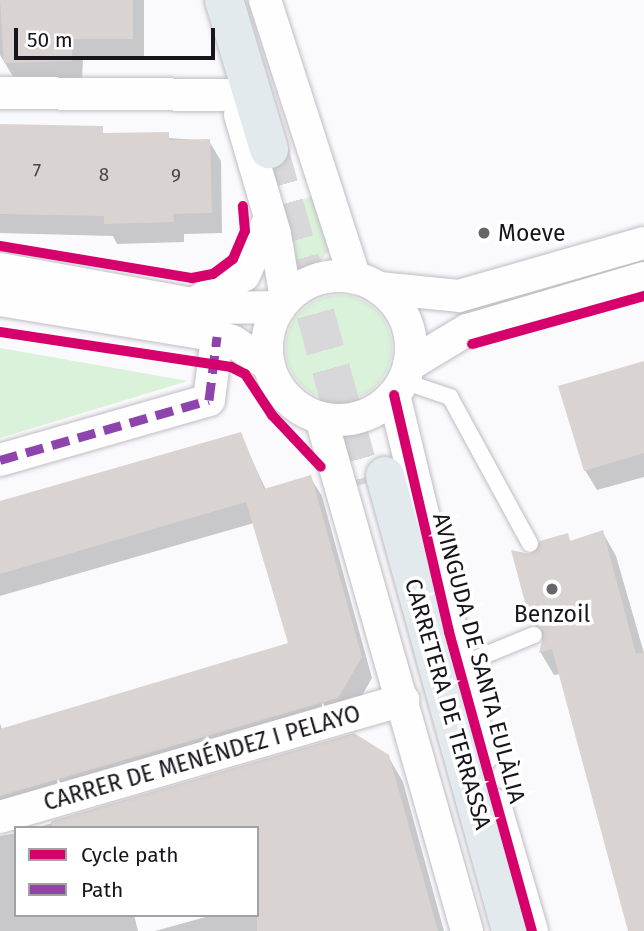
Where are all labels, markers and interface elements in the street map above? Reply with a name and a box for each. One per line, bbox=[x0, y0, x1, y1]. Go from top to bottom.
scale bar bbox=[18, 14, 219, 58]
text: 50 m bbox=[27, 27, 73, 53]
house number: 7 bbox=[33, 160, 41, 182]
house number: 8 bbox=[99, 164, 109, 186]
house number: 9 bbox=[171, 165, 181, 187]
place label: Moeve bbox=[498, 219, 566, 247]
marker: Moeve bbox=[476, 225, 492, 241]
street label: AVINGUDA DE SANTA EULÀLIA bbox=[427, 510, 531, 806]
street label: CARRETERA DE TERRASSA bbox=[399, 575, 497, 833]
marker: Benzoil bbox=[544, 581, 560, 597]
place label: Benzoil bbox=[514, 600, 590, 628]
street label: CARRER DE MENÉNDEZ I PELAYO bbox=[40, 699, 364, 817]
legend bbox=[14, 826, 259, 917]
text: Cycle path bbox=[81, 842, 179, 868]
text: Path bbox=[81, 877, 123, 903]

